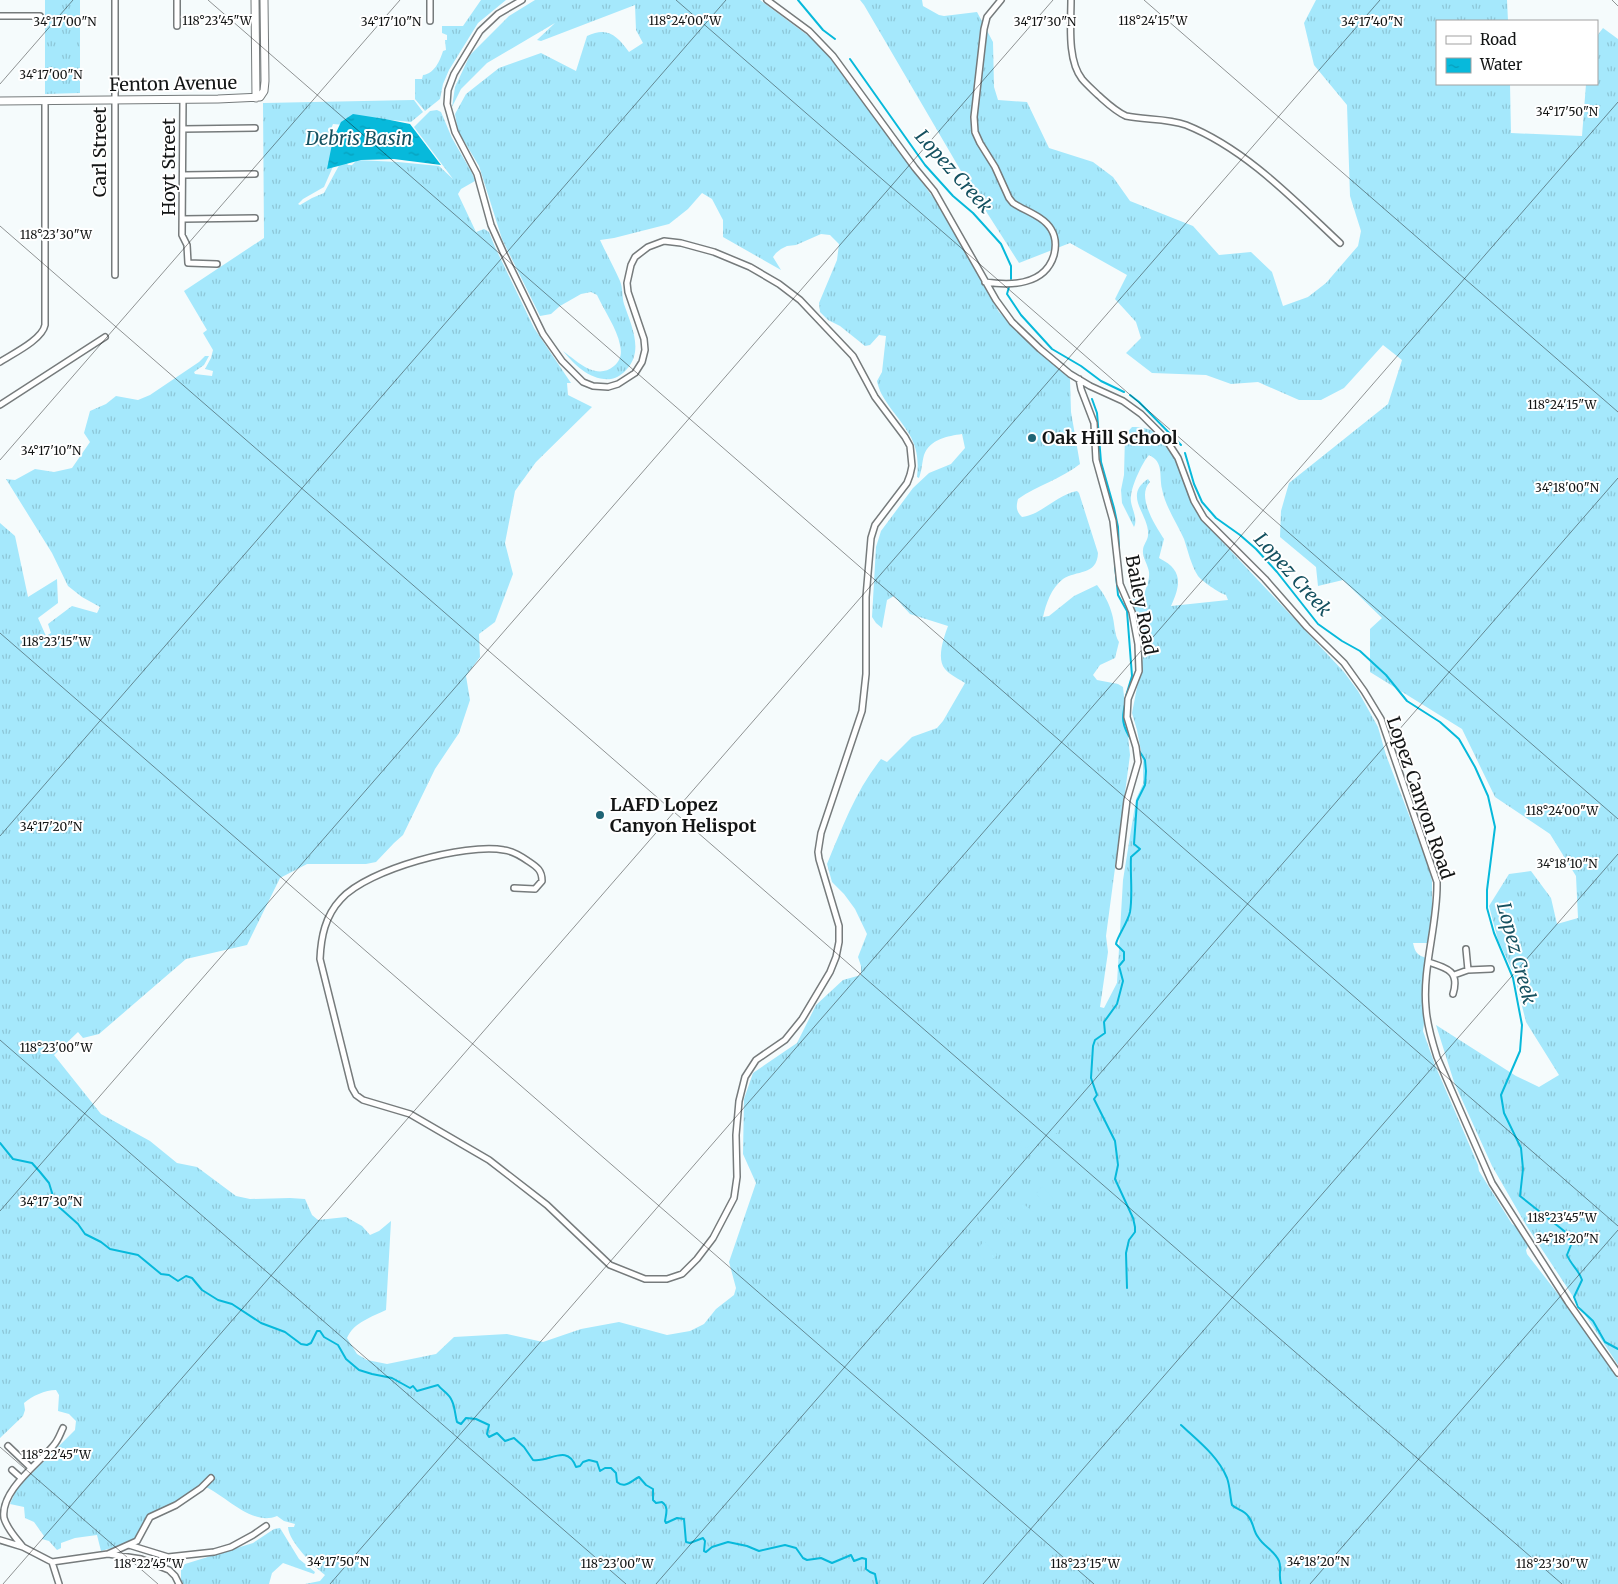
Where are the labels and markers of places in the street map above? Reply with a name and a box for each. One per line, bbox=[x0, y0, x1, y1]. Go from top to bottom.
place label: Oak Hill School bbox=[1042, 426, 1178, 449]
marker: Oak Hill School bbox=[1026, 432, 1038, 444]
place label: LAFD Lopez Canyon Helispot bbox=[610, 793, 757, 837]
marker: LAFD Lopez Canyon Helispot bbox=[594, 809, 606, 821]

